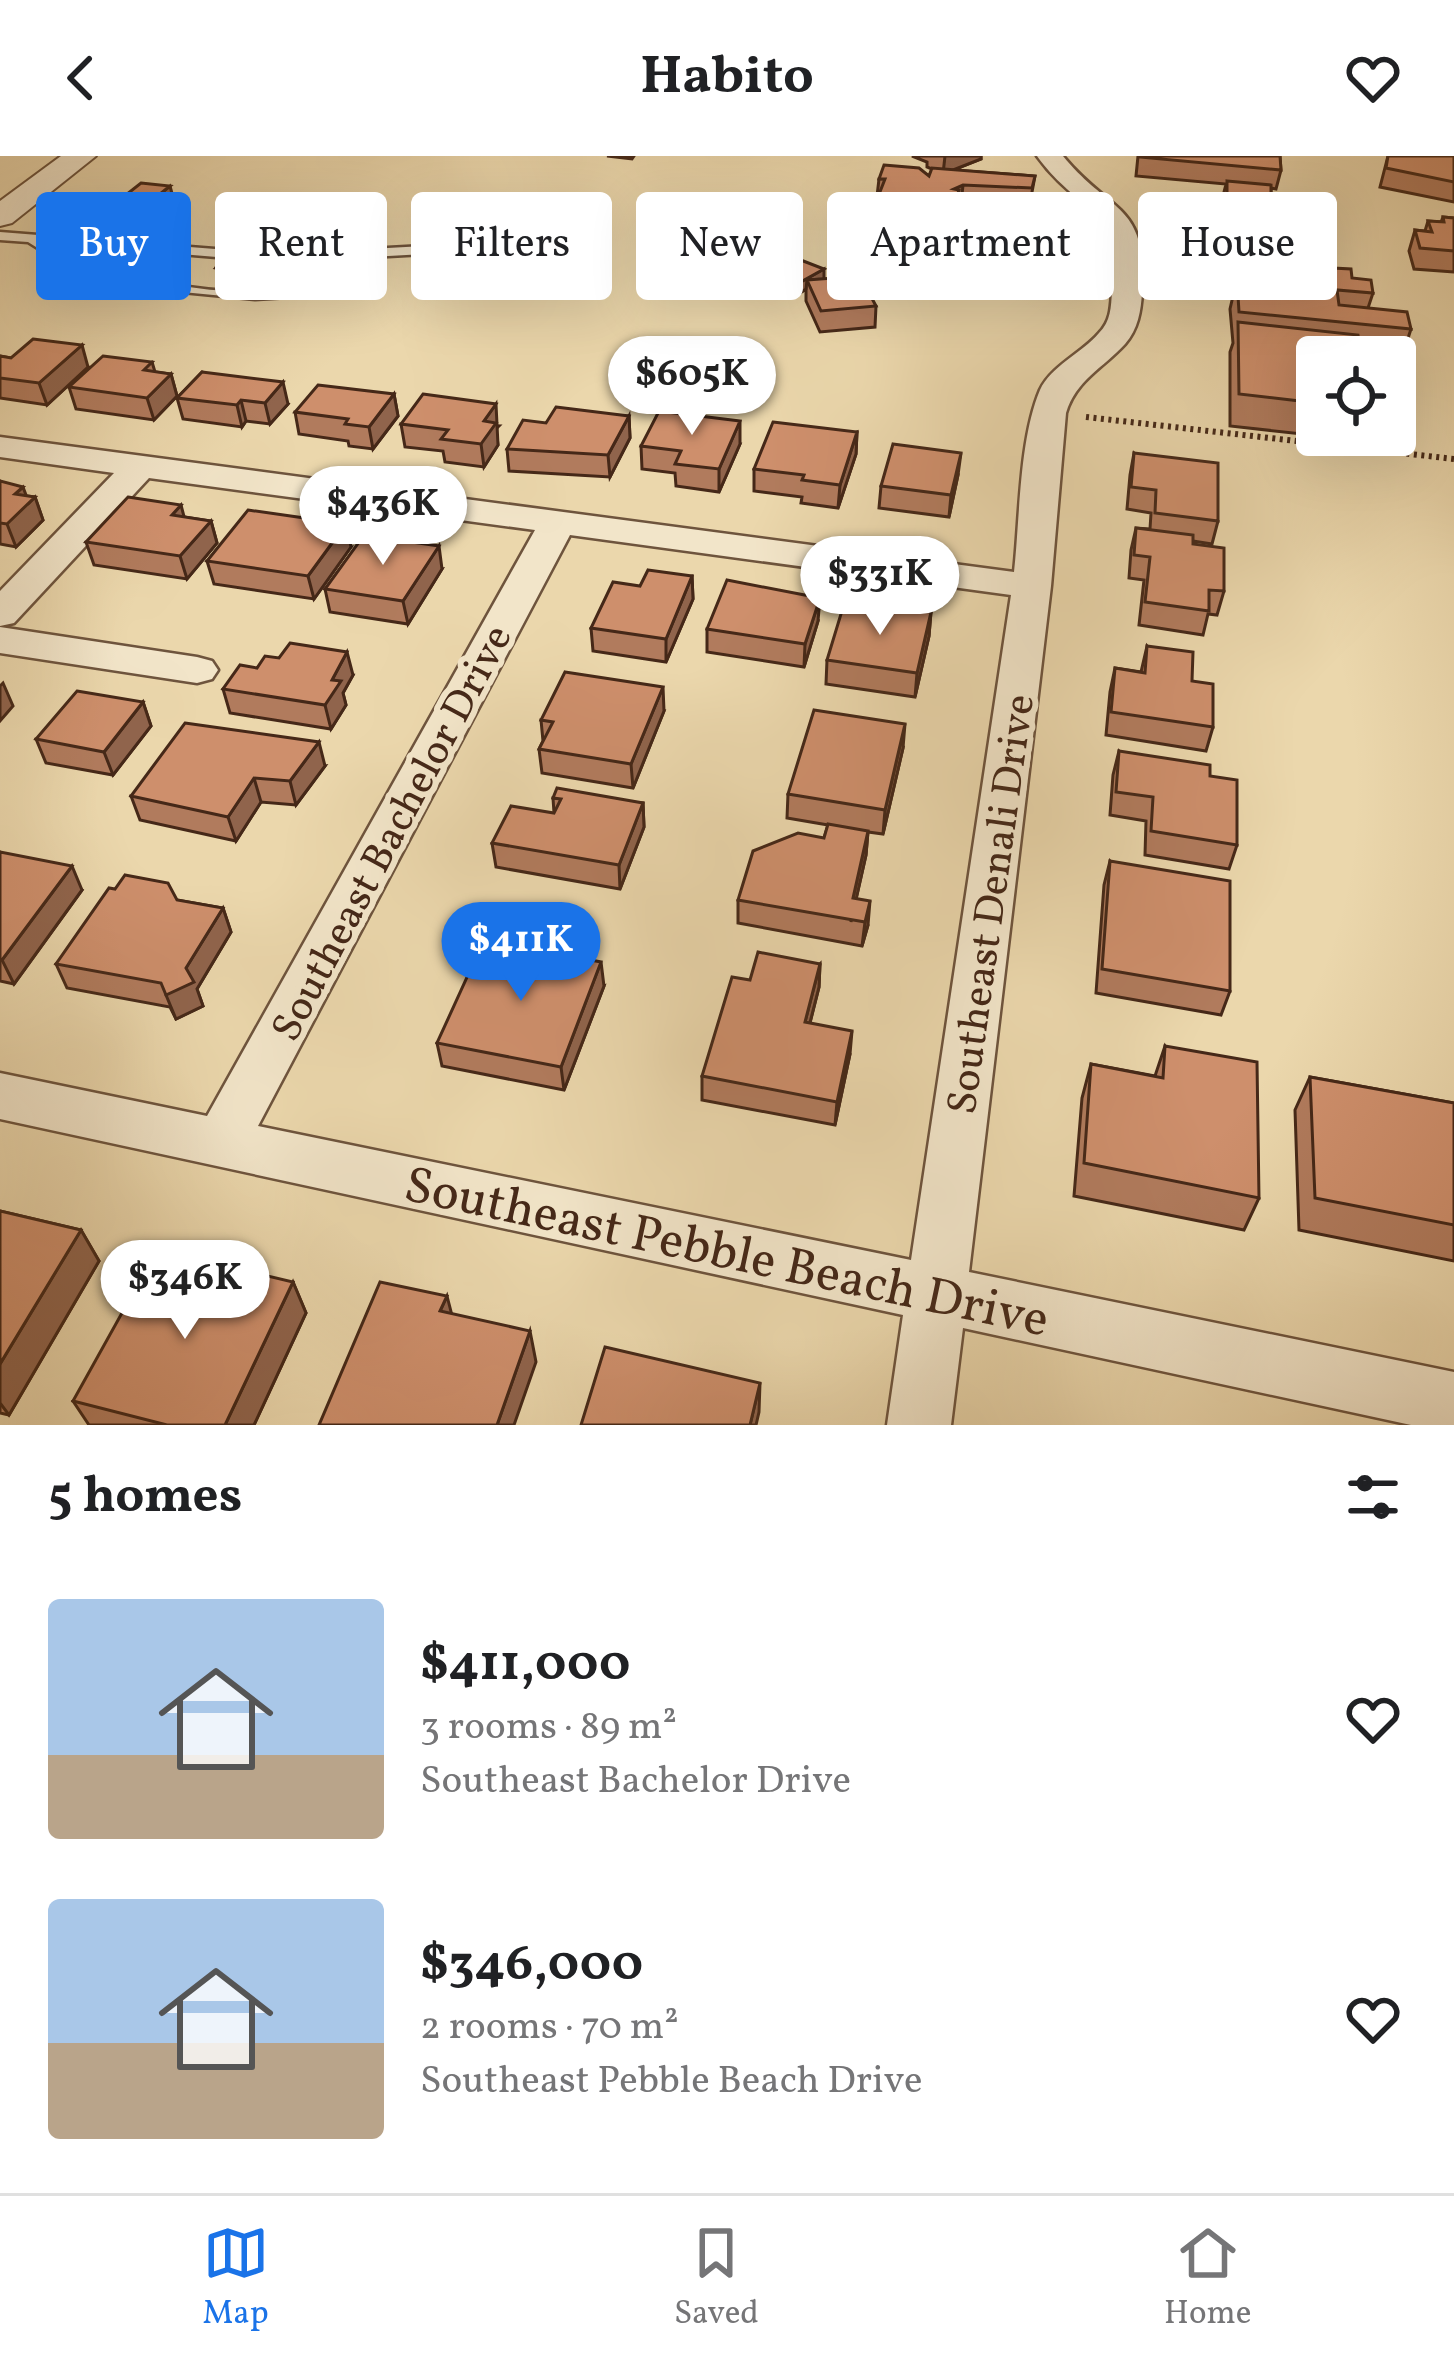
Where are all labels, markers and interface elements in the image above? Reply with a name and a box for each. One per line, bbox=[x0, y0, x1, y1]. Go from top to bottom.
text: Habito bbox=[640, 41, 814, 116]
icon: back bbox=[48, 45, 114, 111]
icon: heart bbox=[1340, 45, 1406, 111]
chip: Buy bbox=[36, 192, 191, 300]
chip: Rent bbox=[215, 192, 387, 300]
chip: Filters bbox=[411, 192, 612, 300]
chip: New bbox=[636, 192, 803, 300]
chip: Apartment bbox=[827, 192, 1114, 300]
chip: House bbox=[1138, 192, 1337, 300]
pin: $605K bbox=[608, 336, 776, 438]
map controls bbox=[1296, 336, 1416, 456]
button: locate bbox=[1296, 336, 1416, 456]
text: $605K bbox=[635, 348, 749, 402]
pin: $436K bbox=[299, 466, 467, 568]
text: $436K bbox=[326, 478, 440, 532]
pin: $331K bbox=[796, 536, 964, 638]
text: $331K bbox=[827, 548, 933, 602]
street label: Southeast Bachelor Drive bbox=[259, 615, 529, 1053]
street label: Southeast Denali Drive bbox=[935, 691, 1052, 1118]
pin: $411K bbox=[437, 902, 605, 1004]
text: $411K bbox=[469, 914, 574, 968]
street label: Southeast Pebble Beach Drive bbox=[397, 1151, 1055, 1357]
pin: $346K bbox=[101, 1240, 269, 1342]
text: $346K bbox=[128, 1252, 242, 1306]
text: 5 homes bbox=[48, 1462, 242, 1533]
icon: filters bbox=[1340, 1464, 1406, 1530]
text: $411,000 bbox=[420, 1630, 630, 1701]
icon: home bbox=[144, 1647, 288, 1791]
icon: heart bbox=[1340, 1686, 1406, 1752]
text: 3 rooms · 89 m² bbox=[420, 1701, 677, 1755]
text: Southeast Bachelor Drive bbox=[420, 1755, 851, 1809]
text: $346,000 bbox=[420, 1930, 643, 2001]
icon: home bbox=[144, 1947, 288, 2091]
icon: heart bbox=[1340, 1986, 1406, 2052]
text: 2 rooms · 70 m² bbox=[420, 2001, 679, 2055]
text: Southeast Pebble Beach Drive bbox=[420, 2055, 922, 2109]
tab: Map bbox=[203, 2220, 269, 2338]
tab: Saved bbox=[674, 2220, 759, 2338]
tab: Home bbox=[1164, 2220, 1251, 2338]

